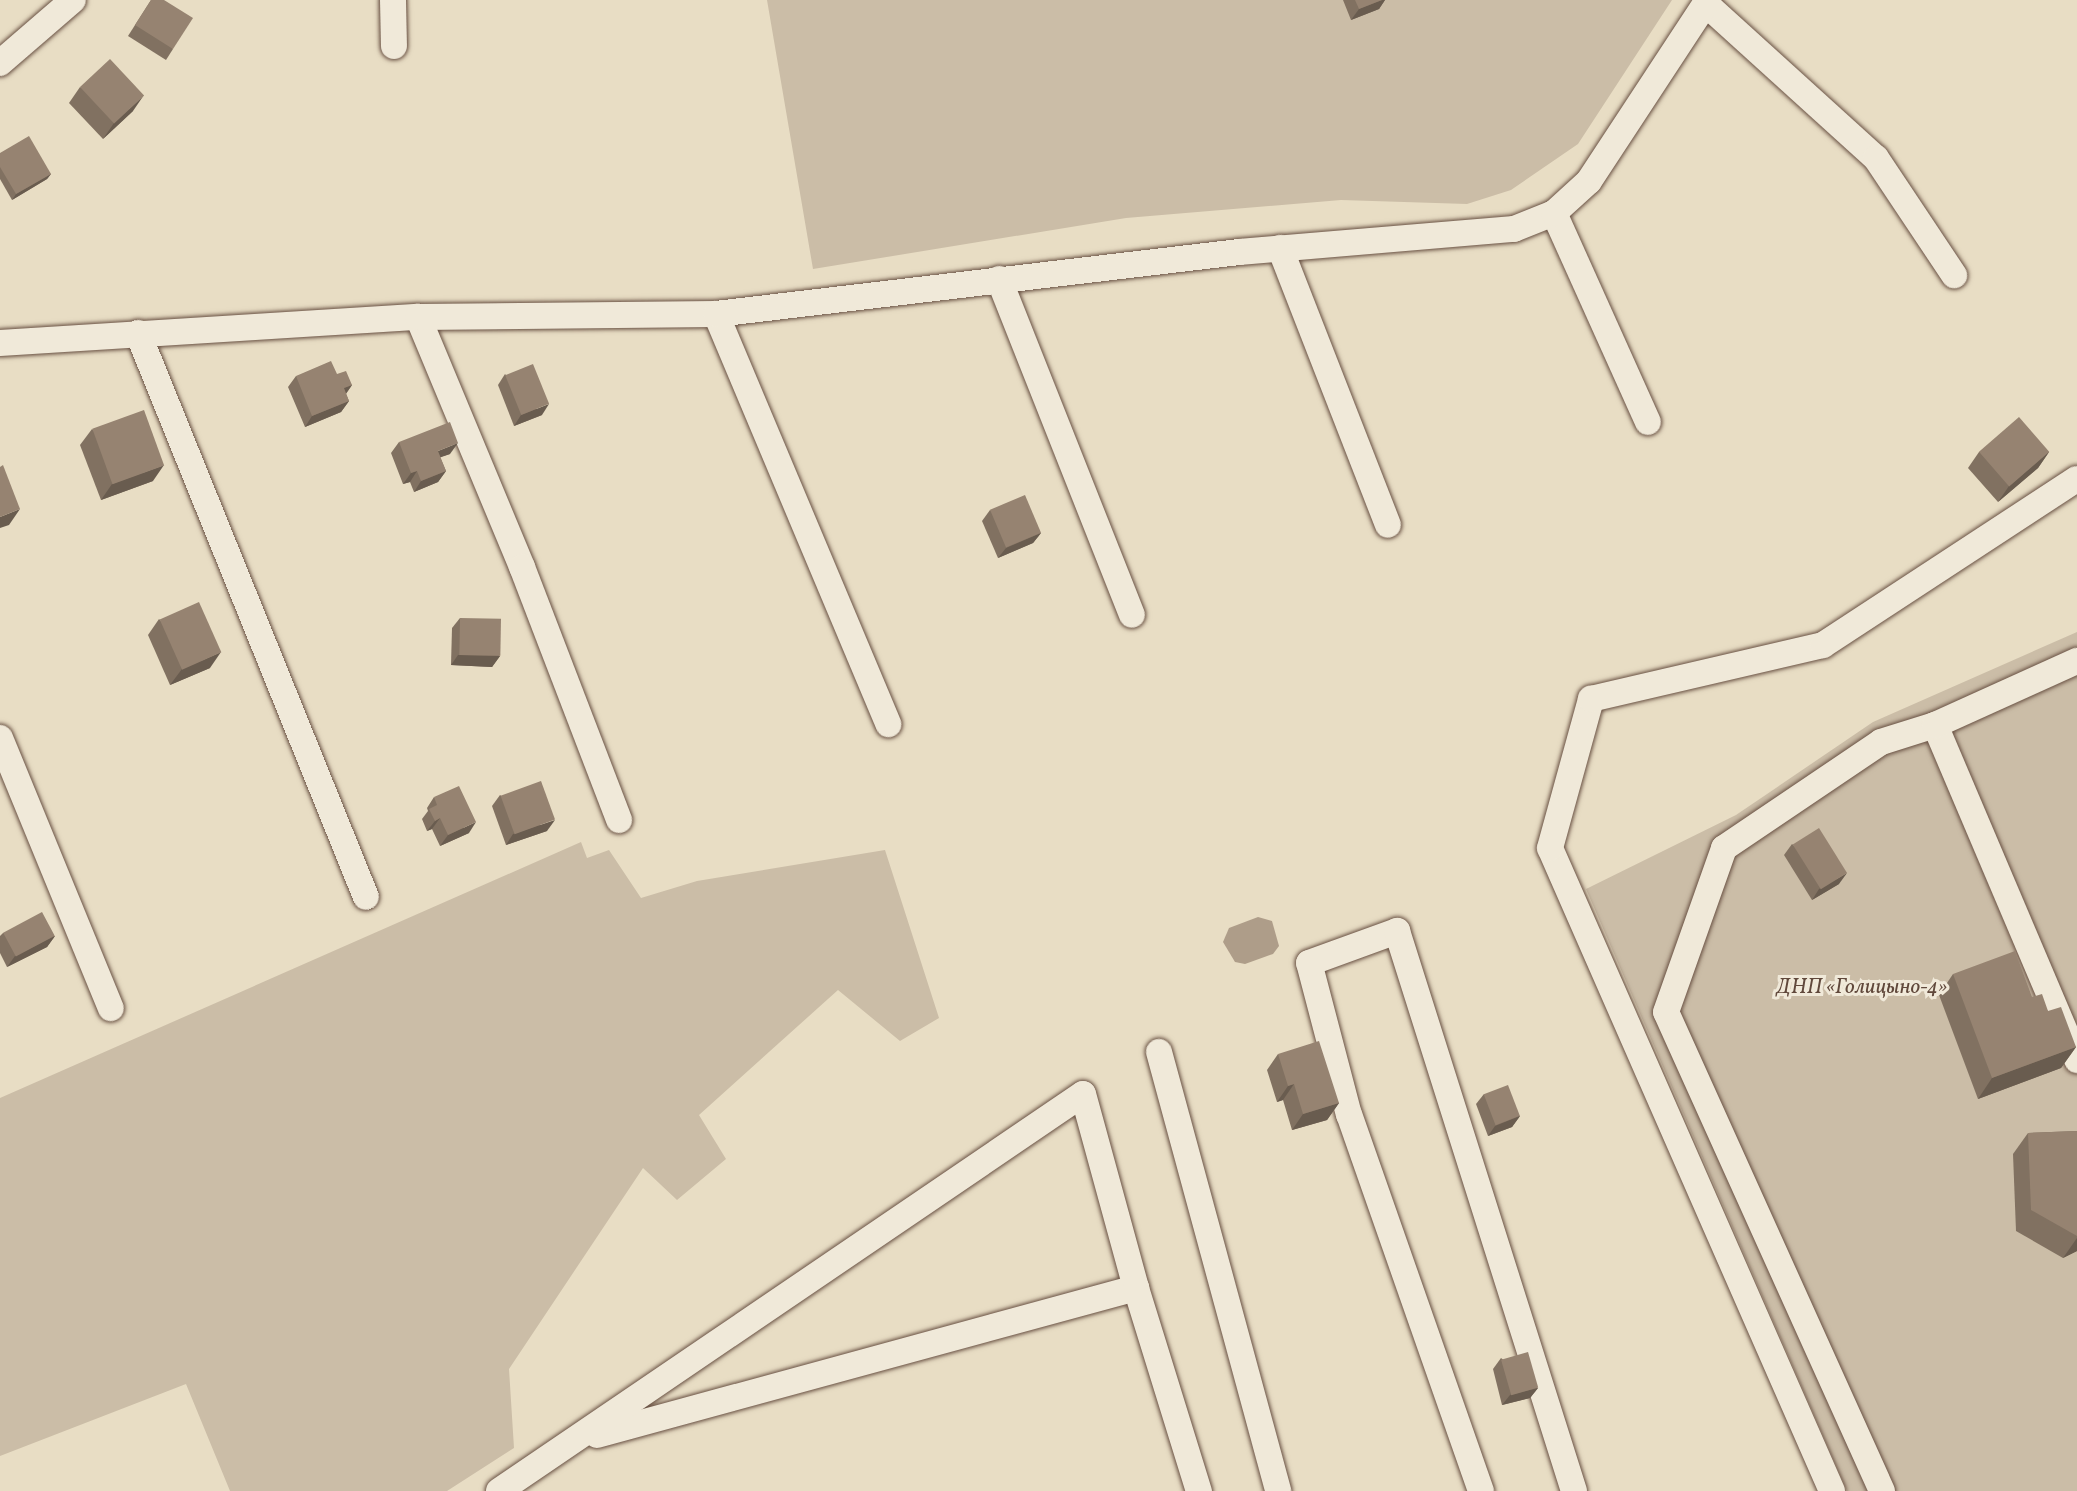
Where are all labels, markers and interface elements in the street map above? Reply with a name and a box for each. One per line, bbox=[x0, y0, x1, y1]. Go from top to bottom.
park label: ДНП «Голицыно-4» bbox=[1777, 975, 1947, 1001]

